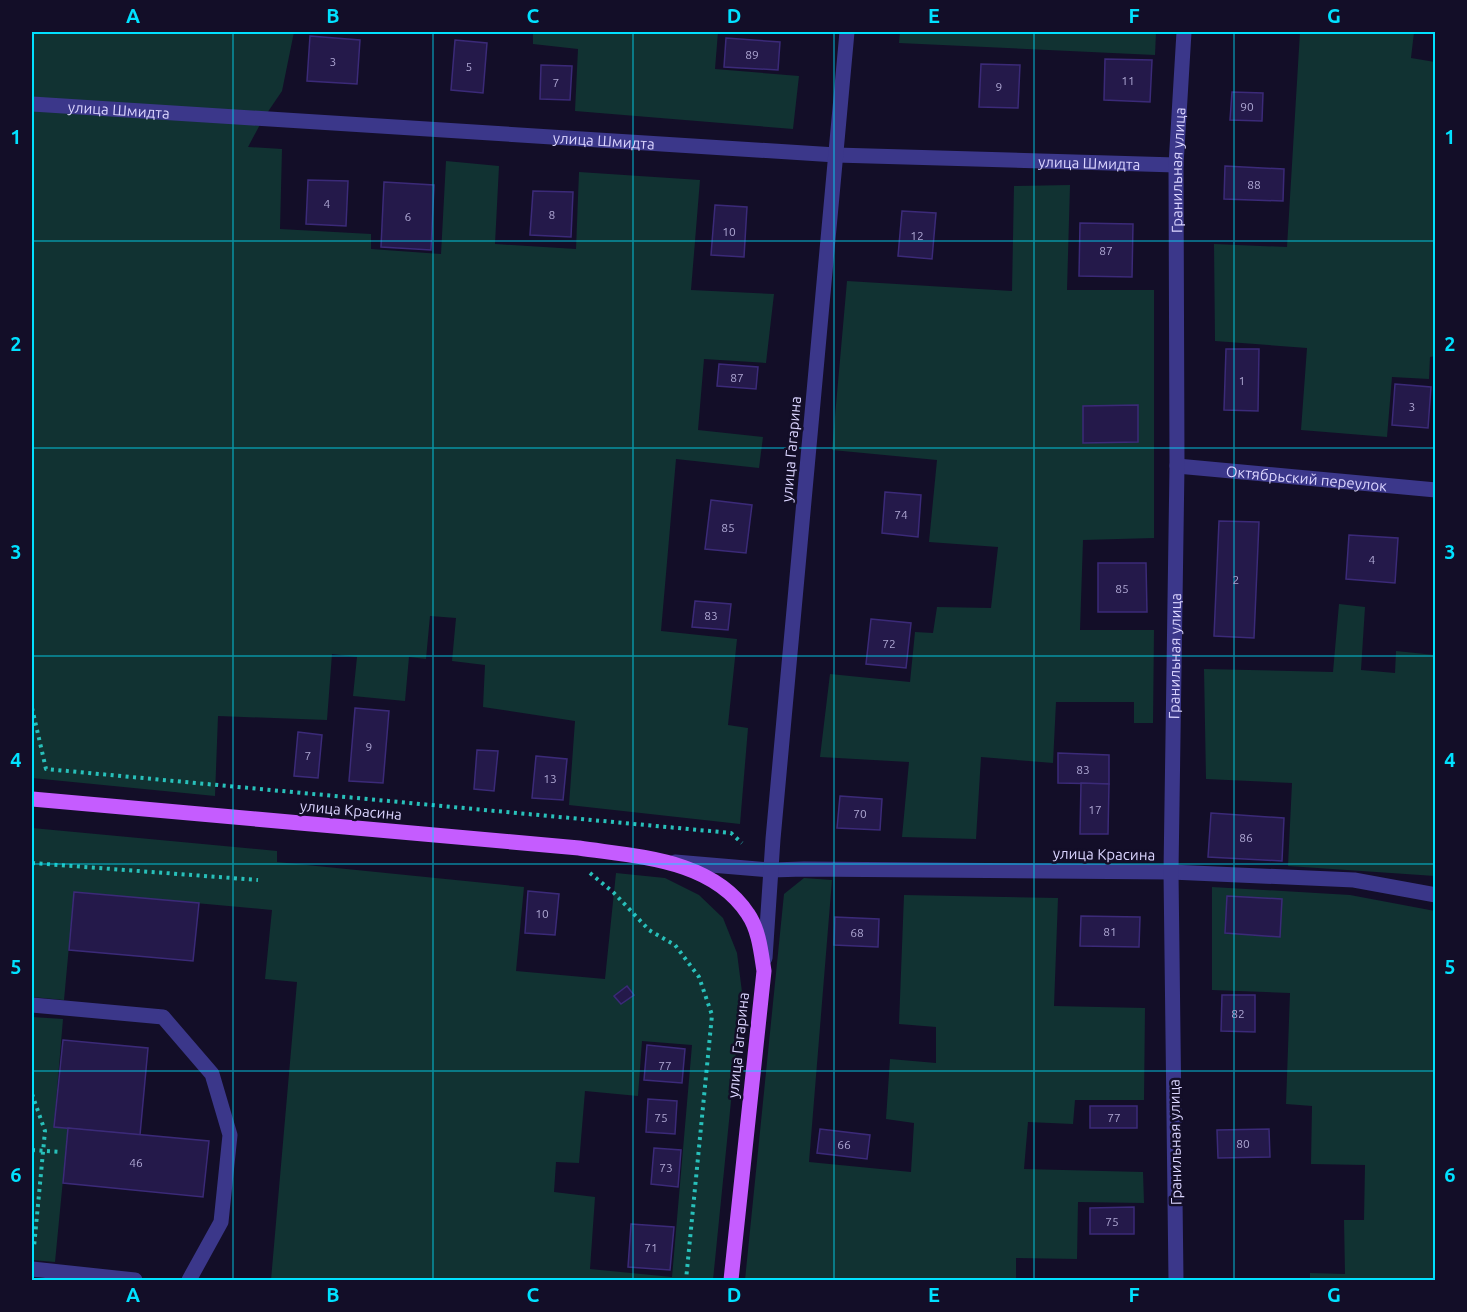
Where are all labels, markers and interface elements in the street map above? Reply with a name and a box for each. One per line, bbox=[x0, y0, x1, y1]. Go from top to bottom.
text: A bbox=[126, 4, 140, 27]
text: B bbox=[326, 4, 340, 27]
text: C bbox=[527, 4, 540, 27]
text: D bbox=[727, 4, 741, 27]
text: E bbox=[928, 4, 940, 27]
text: F bbox=[1128, 4, 1140, 27]
text: G bbox=[1327, 4, 1341, 27]
house number: 89 bbox=[745, 48, 759, 61]
house number: 3 bbox=[330, 55, 336, 68]
house number: 5 bbox=[466, 60, 472, 73]
house number: 11 bbox=[1121, 74, 1135, 87]
house number: 7 bbox=[553, 76, 559, 89]
house number: 9 bbox=[996, 80, 1002, 93]
street label: улица Шмидта bbox=[67, 98, 170, 121]
house number: 90 bbox=[1240, 100, 1254, 113]
street label: Гранильная улица bbox=[1167, 107, 1188, 233]
text: 1 bbox=[10, 125, 22, 148]
text: 1 bbox=[1444, 125, 1456, 148]
street label: улица Шмидта bbox=[552, 129, 655, 152]
street label: улица Шмидта bbox=[1038, 152, 1141, 172]
house number: 88 bbox=[1247, 178, 1261, 191]
house number: 4 bbox=[324, 197, 331, 210]
house number: 8 bbox=[549, 208, 556, 221]
house number: 6 bbox=[405, 210, 412, 223]
house number: 10 bbox=[722, 225, 736, 238]
house number: 12 bbox=[910, 229, 924, 242]
house number: 87 bbox=[1099, 244, 1113, 257]
text: 2 bbox=[10, 332, 22, 355]
text: 2 bbox=[1444, 332, 1456, 355]
house number: 87 bbox=[730, 371, 744, 384]
house number: 1 bbox=[1239, 374, 1245, 387]
street label: улица Гагарина bbox=[778, 395, 804, 503]
house number: 3 bbox=[1409, 400, 1415, 413]
street label: Октябрьский переулок bbox=[1225, 462, 1388, 494]
house number: 74 bbox=[894, 508, 908, 521]
house number: 85 bbox=[721, 521, 735, 534]
text: 3 bbox=[10, 540, 22, 563]
text: 3 bbox=[1444, 540, 1456, 563]
house number: 4 bbox=[1369, 553, 1376, 566]
house number: 2 bbox=[1233, 573, 1239, 586]
house number: 85 bbox=[1115, 582, 1129, 595]
street label: Гранильная улица bbox=[1165, 593, 1184, 719]
house number: 83 bbox=[704, 609, 718, 622]
house number: 72 bbox=[882, 637, 896, 650]
house number: 9 bbox=[366, 740, 372, 753]
text: 4 bbox=[10, 748, 22, 771]
text: 4 bbox=[1444, 748, 1456, 771]
house number: 7 bbox=[305, 749, 311, 762]
house number: 83 bbox=[1076, 763, 1090, 776]
house number: 13 bbox=[543, 772, 557, 785]
street label: улица Красина bbox=[299, 797, 403, 823]
house number: 17 bbox=[1088, 803, 1102, 816]
house number: 70 bbox=[853, 807, 867, 820]
house number: 86 bbox=[1239, 831, 1253, 844]
street label: улица Красина bbox=[1053, 845, 1155, 863]
house number: 10 bbox=[535, 907, 549, 920]
house number: 81 bbox=[1103, 925, 1117, 938]
house number: 68 bbox=[850, 926, 864, 939]
text: 5 bbox=[10, 955, 22, 978]
text: 5 bbox=[1444, 955, 1456, 978]
street label: улица Гагарина bbox=[724, 991, 752, 1099]
house number: 82 bbox=[1231, 1007, 1245, 1020]
house number: 77 bbox=[658, 1059, 672, 1072]
street label: Гранильная улица bbox=[1165, 1079, 1185, 1205]
house number: 75 bbox=[654, 1111, 668, 1124]
house number: 77 bbox=[1107, 1111, 1121, 1124]
house number: 80 bbox=[1236, 1137, 1250, 1150]
house number: 66 bbox=[837, 1138, 851, 1151]
house number: 46 bbox=[129, 1156, 143, 1169]
house number: 73 bbox=[659, 1161, 673, 1174]
text: 6 bbox=[10, 1163, 22, 1186]
text: 6 bbox=[1444, 1163, 1456, 1186]
house number: 75 bbox=[1105, 1215, 1119, 1228]
house number: 71 bbox=[644, 1241, 658, 1254]
text: A bbox=[126, 1283, 140, 1306]
text: B bbox=[326, 1283, 340, 1306]
text: C bbox=[527, 1283, 540, 1306]
text: D bbox=[727, 1283, 741, 1306]
text: E bbox=[928, 1283, 940, 1306]
text: F bbox=[1128, 1283, 1140, 1306]
text: G bbox=[1327, 1283, 1341, 1306]

